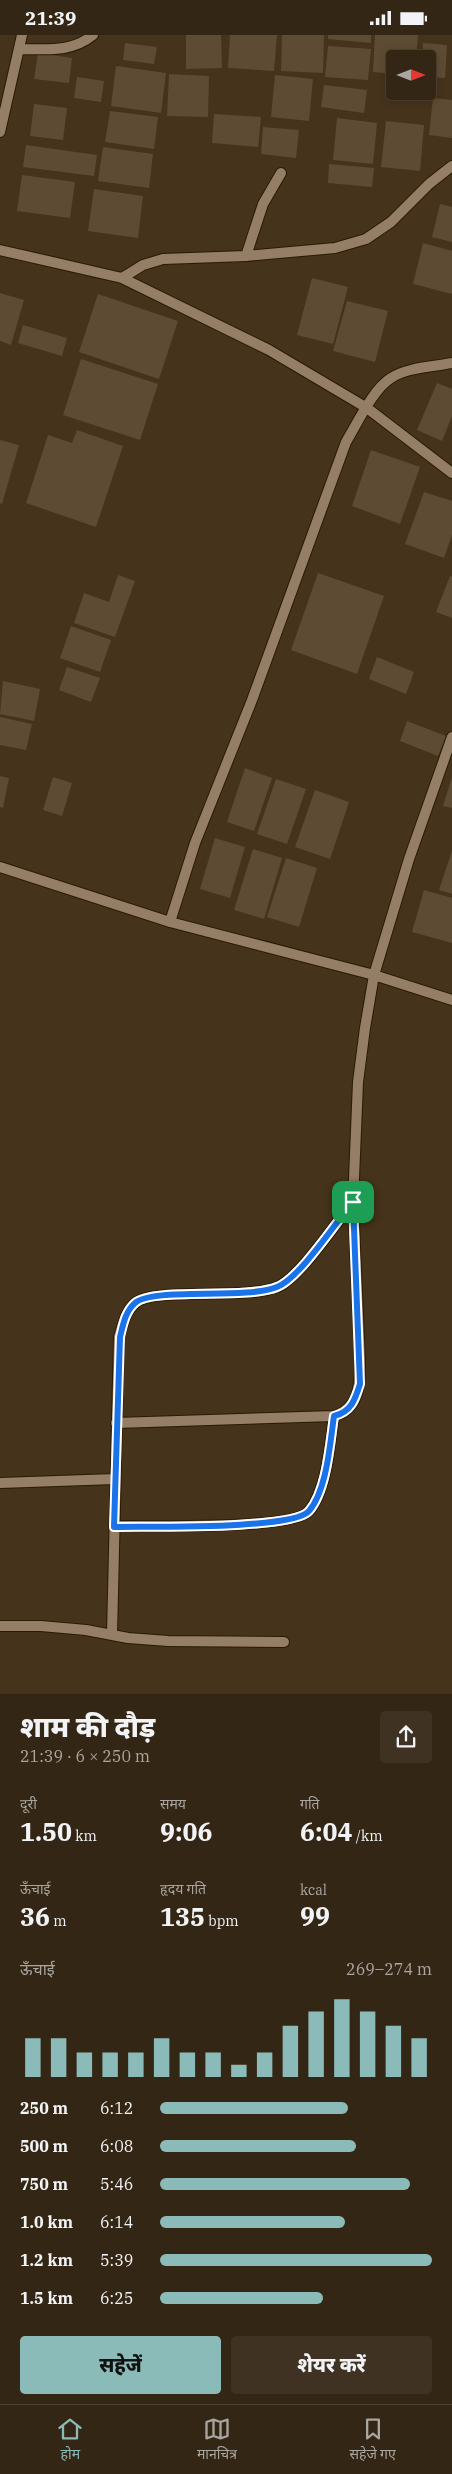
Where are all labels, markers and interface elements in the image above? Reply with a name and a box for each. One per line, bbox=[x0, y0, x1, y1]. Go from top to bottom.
text: 21:39 bbox=[25, 6, 76, 30]
north arrow bbox=[386, 50, 436, 100]
map controls bbox=[386, 50, 436, 100]
pin bbox=[332, 1181, 374, 1223]
icon: arrive bbox=[339, 1188, 367, 1216]
text: शाम की दौड़ bbox=[20, 1708, 155, 1745]
button: share bbox=[380, 1711, 432, 1763]
text: 21:39 · 6 × 250 m bbox=[20, 1746, 150, 1766]
text: दूरी bbox=[20, 1795, 37, 1813]
text: समय bbox=[160, 1795, 186, 1813]
text: गति bbox=[300, 1795, 320, 1813]
text: 1.50 bbox=[20, 1815, 72, 1848]
text: 9:06 bbox=[160, 1815, 213, 1848]
text: 6:04 bbox=[300, 1815, 353, 1848]
text: km bbox=[72, 1827, 97, 1845]
text: /km bbox=[353, 1827, 382, 1845]
text: ऊँचाई bbox=[20, 1880, 50, 1898]
text: हृदय गति bbox=[160, 1880, 206, 1898]
text: kcal bbox=[300, 1881, 327, 1899]
text: 99 bbox=[300, 1899, 330, 1932]
text: 36 bbox=[20, 1900, 50, 1933]
text: 135 bbox=[160, 1900, 205, 1933]
text: m bbox=[50, 1912, 67, 1930]
text: bpm bbox=[205, 1912, 239, 1930]
text: ऊँचाई bbox=[20, 1959, 55, 1979]
text: 269–274 m bbox=[346, 1959, 432, 1979]
text: 250 m bbox=[20, 2098, 68, 2118]
text: 6:12 bbox=[100, 2098, 133, 2118]
text: 500 m bbox=[20, 2136, 68, 2156]
text: 6:08 bbox=[100, 2136, 133, 2156]
text: 750 m bbox=[20, 2174, 68, 2194]
text: 5:46 bbox=[100, 2174, 133, 2194]
text: 1.0 km bbox=[20, 2212, 73, 2232]
text: 6:14 bbox=[100, 2212, 133, 2232]
text: 1.2 km bbox=[20, 2250, 73, 2270]
text: 5:39 bbox=[100, 2250, 133, 2270]
text: 1.5 km bbox=[20, 2288, 73, 2308]
text: 6:25 bbox=[100, 2288, 133, 2308]
button: सहेजें bbox=[20, 2336, 221, 2394]
button: शेयर करें bbox=[231, 2336, 432, 2394]
tab: होम bbox=[56, 2415, 84, 2465]
tab: मानचित्र bbox=[197, 2415, 237, 2465]
tab: सहेजे गए bbox=[350, 2415, 396, 2465]

